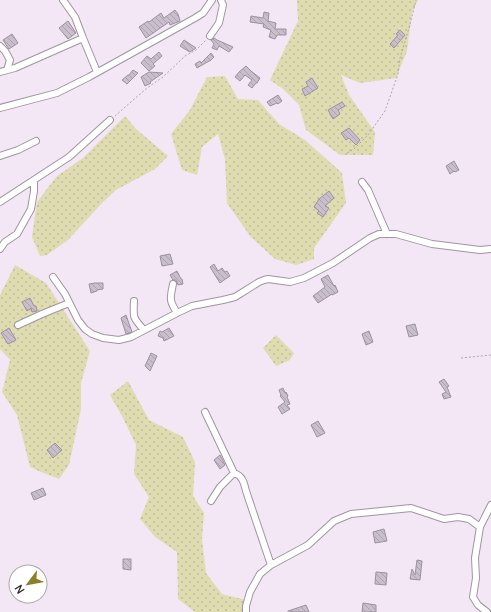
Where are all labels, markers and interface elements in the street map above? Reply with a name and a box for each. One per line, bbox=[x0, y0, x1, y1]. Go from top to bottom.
north arrow bbox=[8, 564, 48, 604]
text: N bbox=[11, 582, 28, 597]

